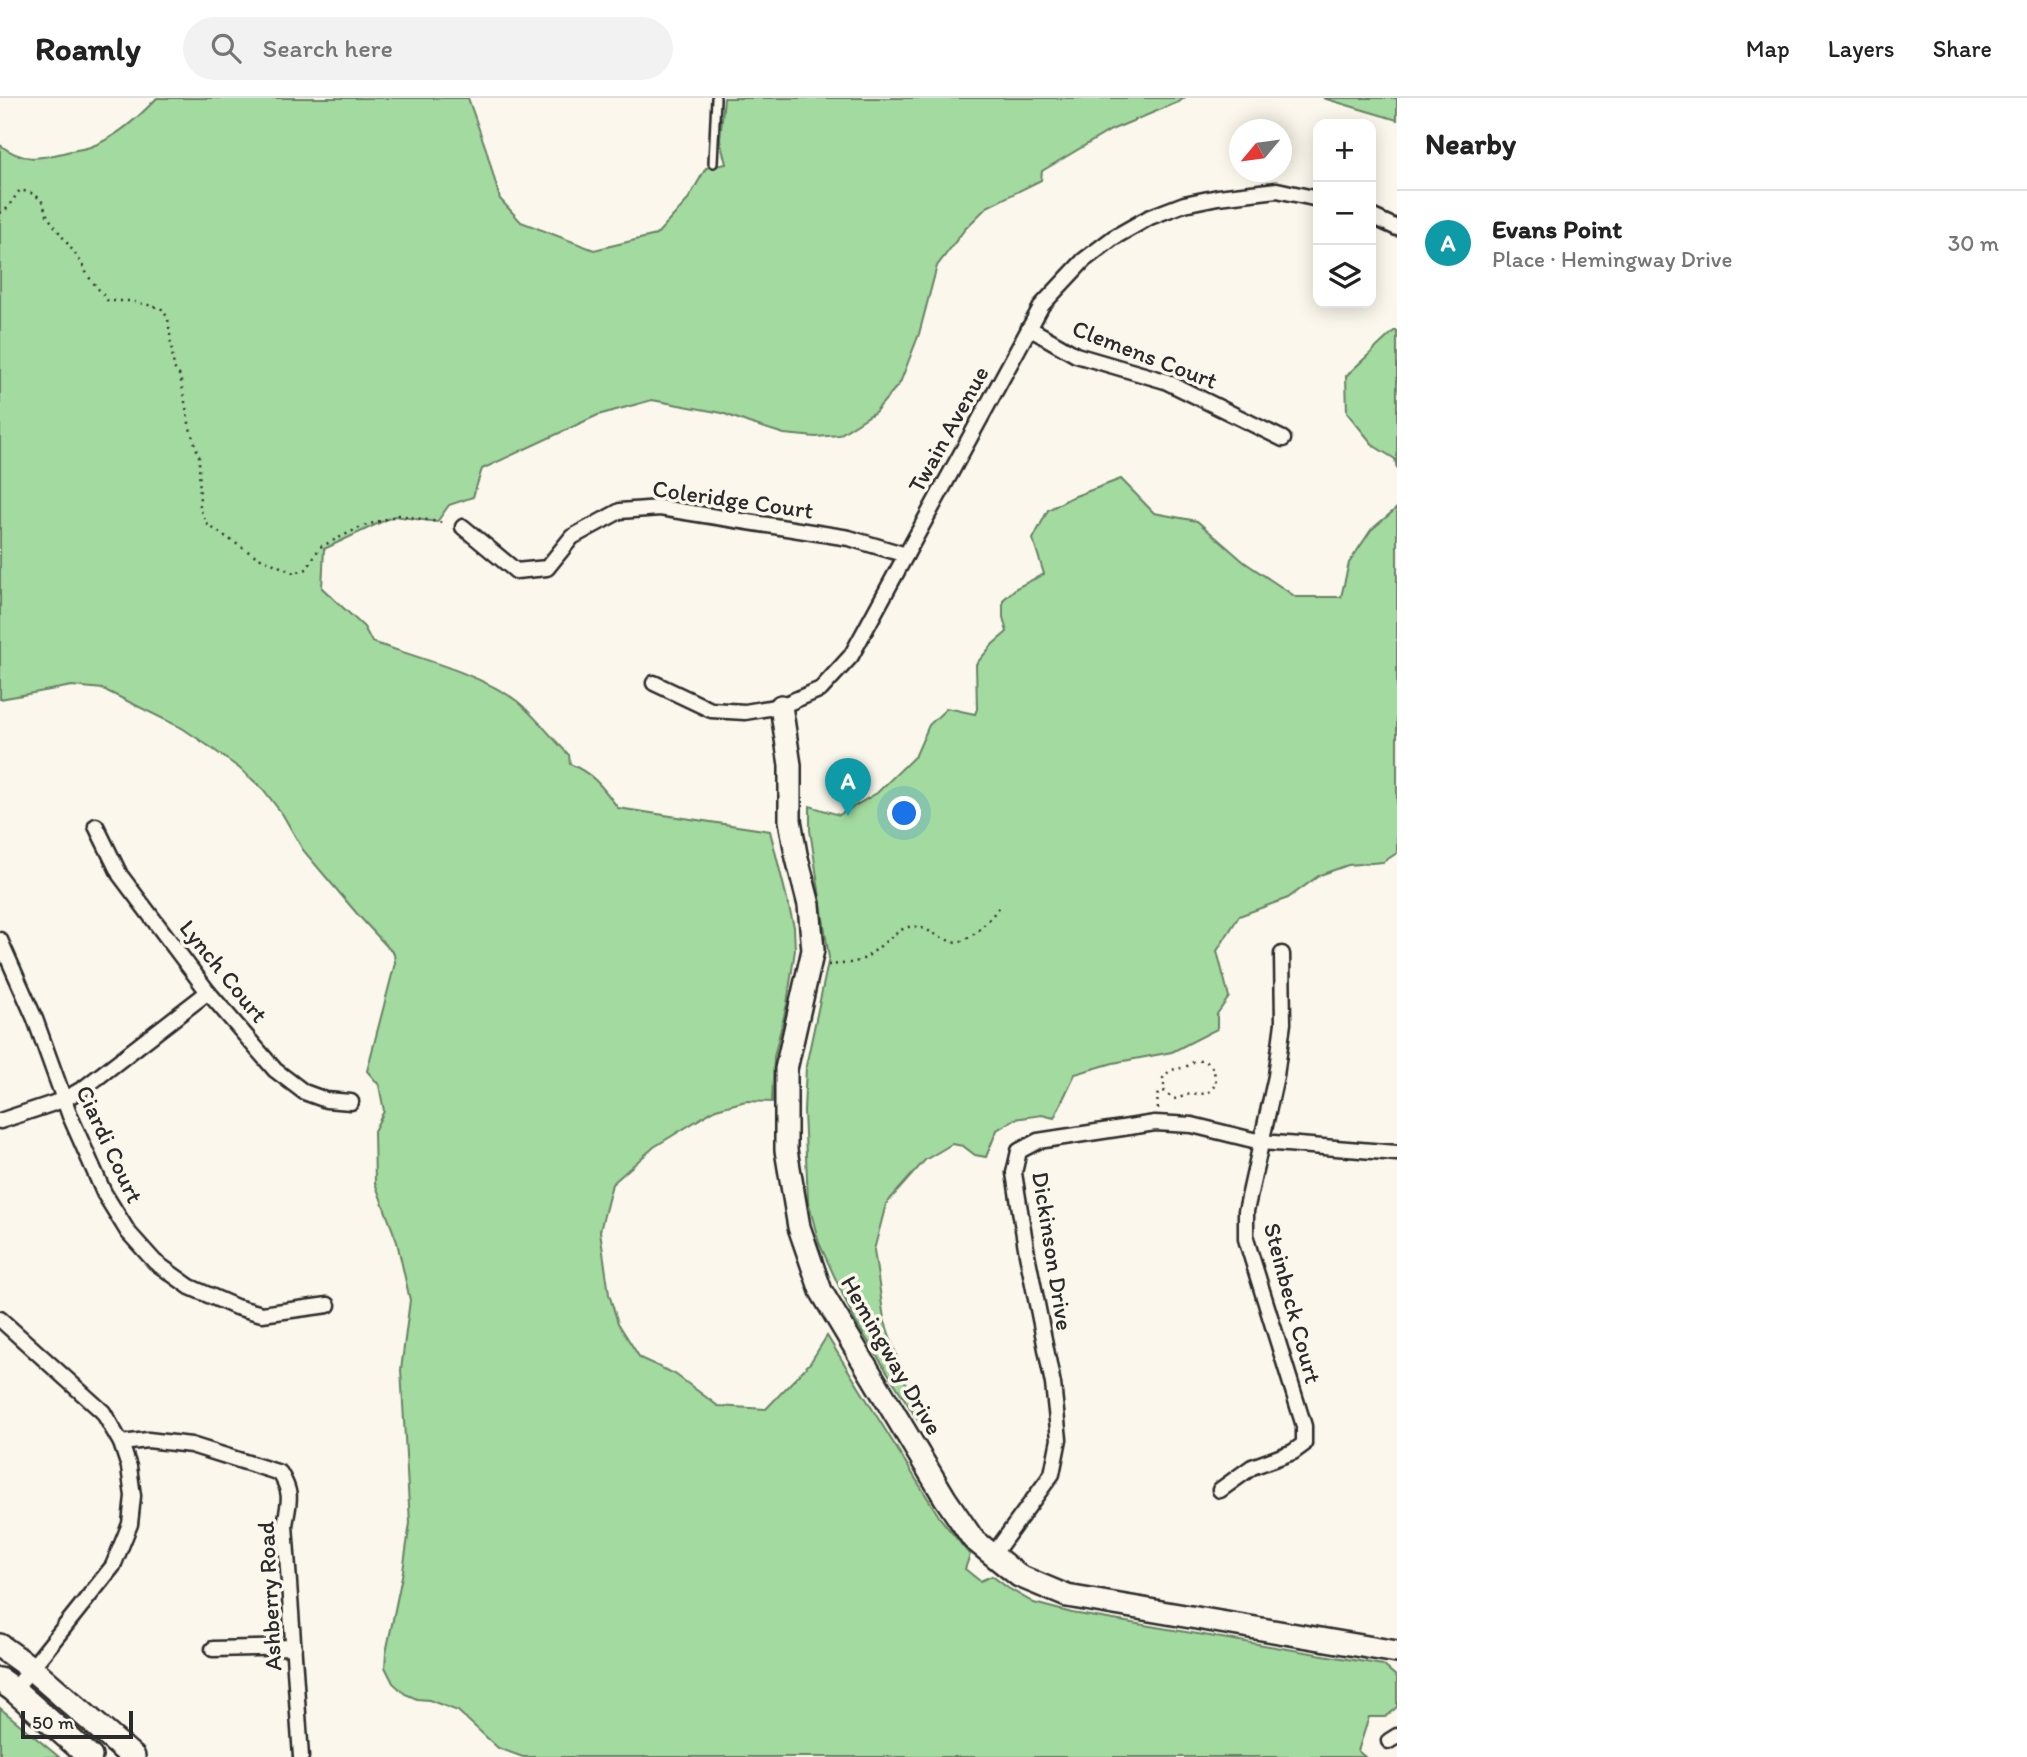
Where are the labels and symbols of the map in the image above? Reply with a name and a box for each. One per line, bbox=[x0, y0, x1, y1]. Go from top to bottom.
north arrow bbox=[1229, 119, 1292, 182]
street label: Clemens Court bbox=[1068, 313, 1222, 395]
street label: Twain Avenue bbox=[901, 361, 995, 497]
street label: Coleridge Court bbox=[651, 473, 815, 525]
pin: A bbox=[825, 758, 871, 816]
your location bbox=[887, 796, 921, 830]
street label: Lynch Court bbox=[174, 914, 274, 1028]
street label: Ciardi Court bbox=[70, 1080, 150, 1208]
street label: Dickinson Drive bbox=[1026, 1170, 1080, 1332]
street label: Steinbeck Court bbox=[1258, 1219, 1328, 1387]
street label: Hemingway Drive bbox=[835, 1270, 949, 1440]
street label: Ashberry Road bbox=[251, 1520, 287, 1672]
scale bar bbox=[21, 1708, 133, 1740]

